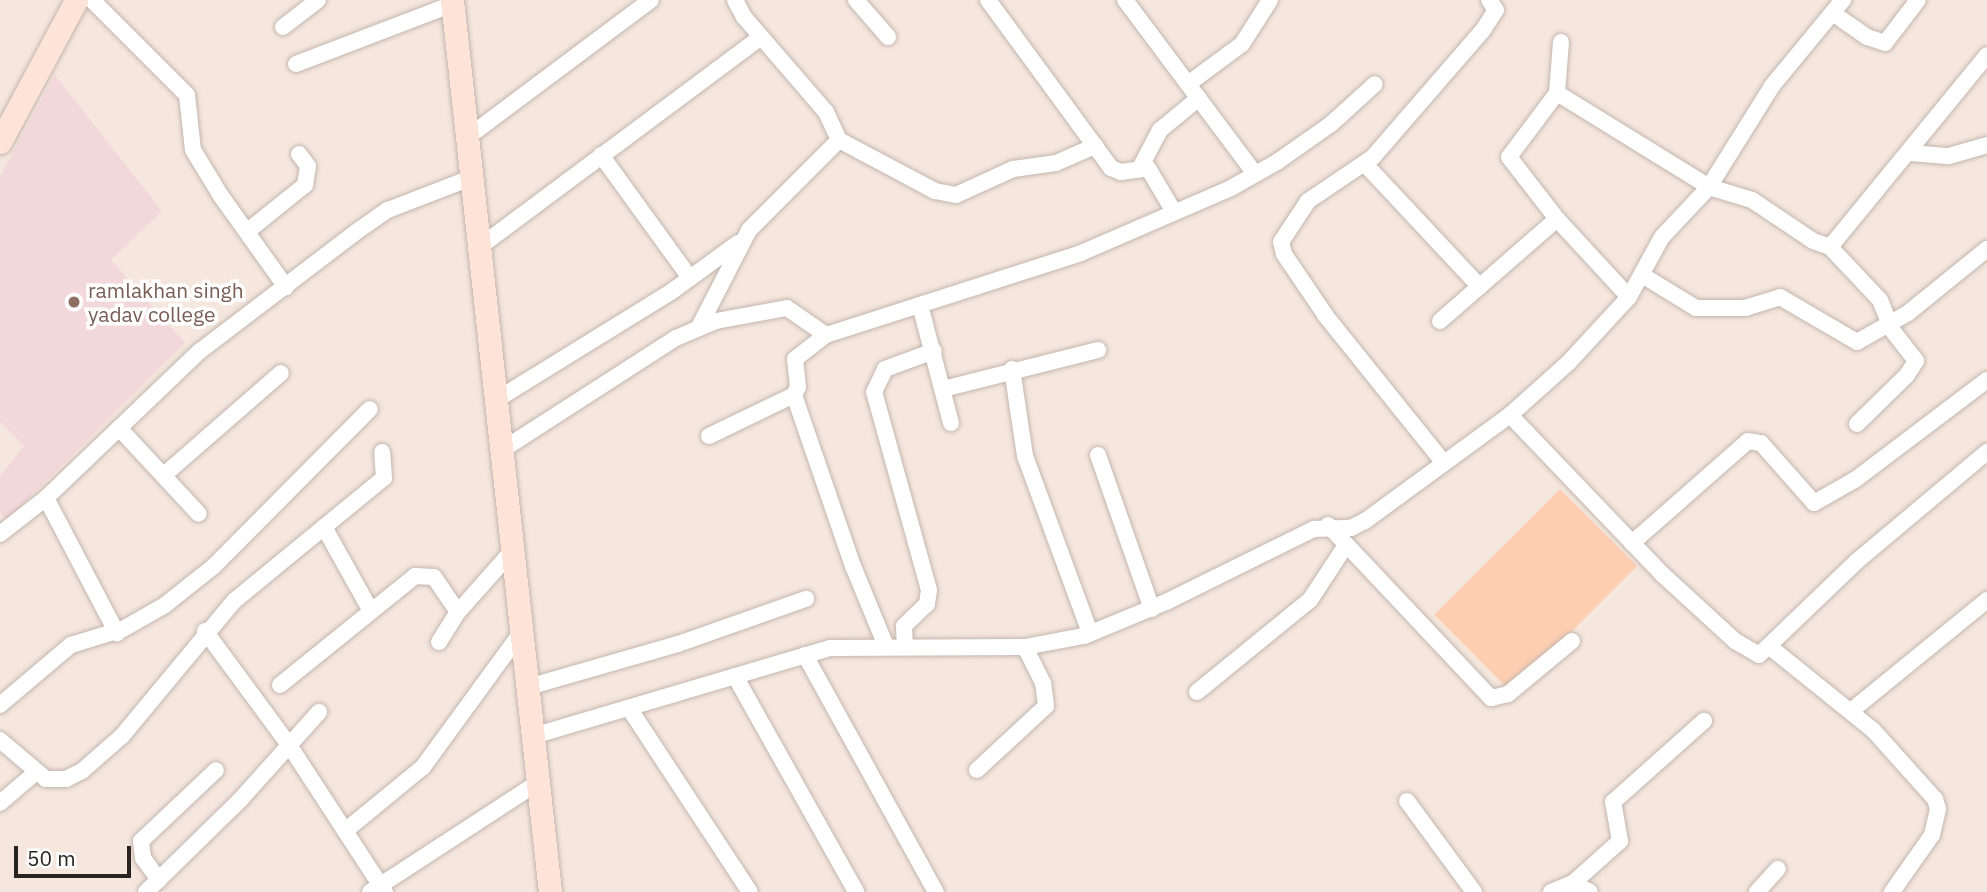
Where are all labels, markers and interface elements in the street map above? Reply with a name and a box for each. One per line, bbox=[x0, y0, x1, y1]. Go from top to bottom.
place label: ramlakhan singh yadav college bbox=[88, 277, 244, 327]
marker: ramlakhan singh yadav college bbox=[66, 294, 82, 310]
scale bar bbox=[18, 832, 135, 876]
text: 50 m bbox=[27, 844, 76, 872]

